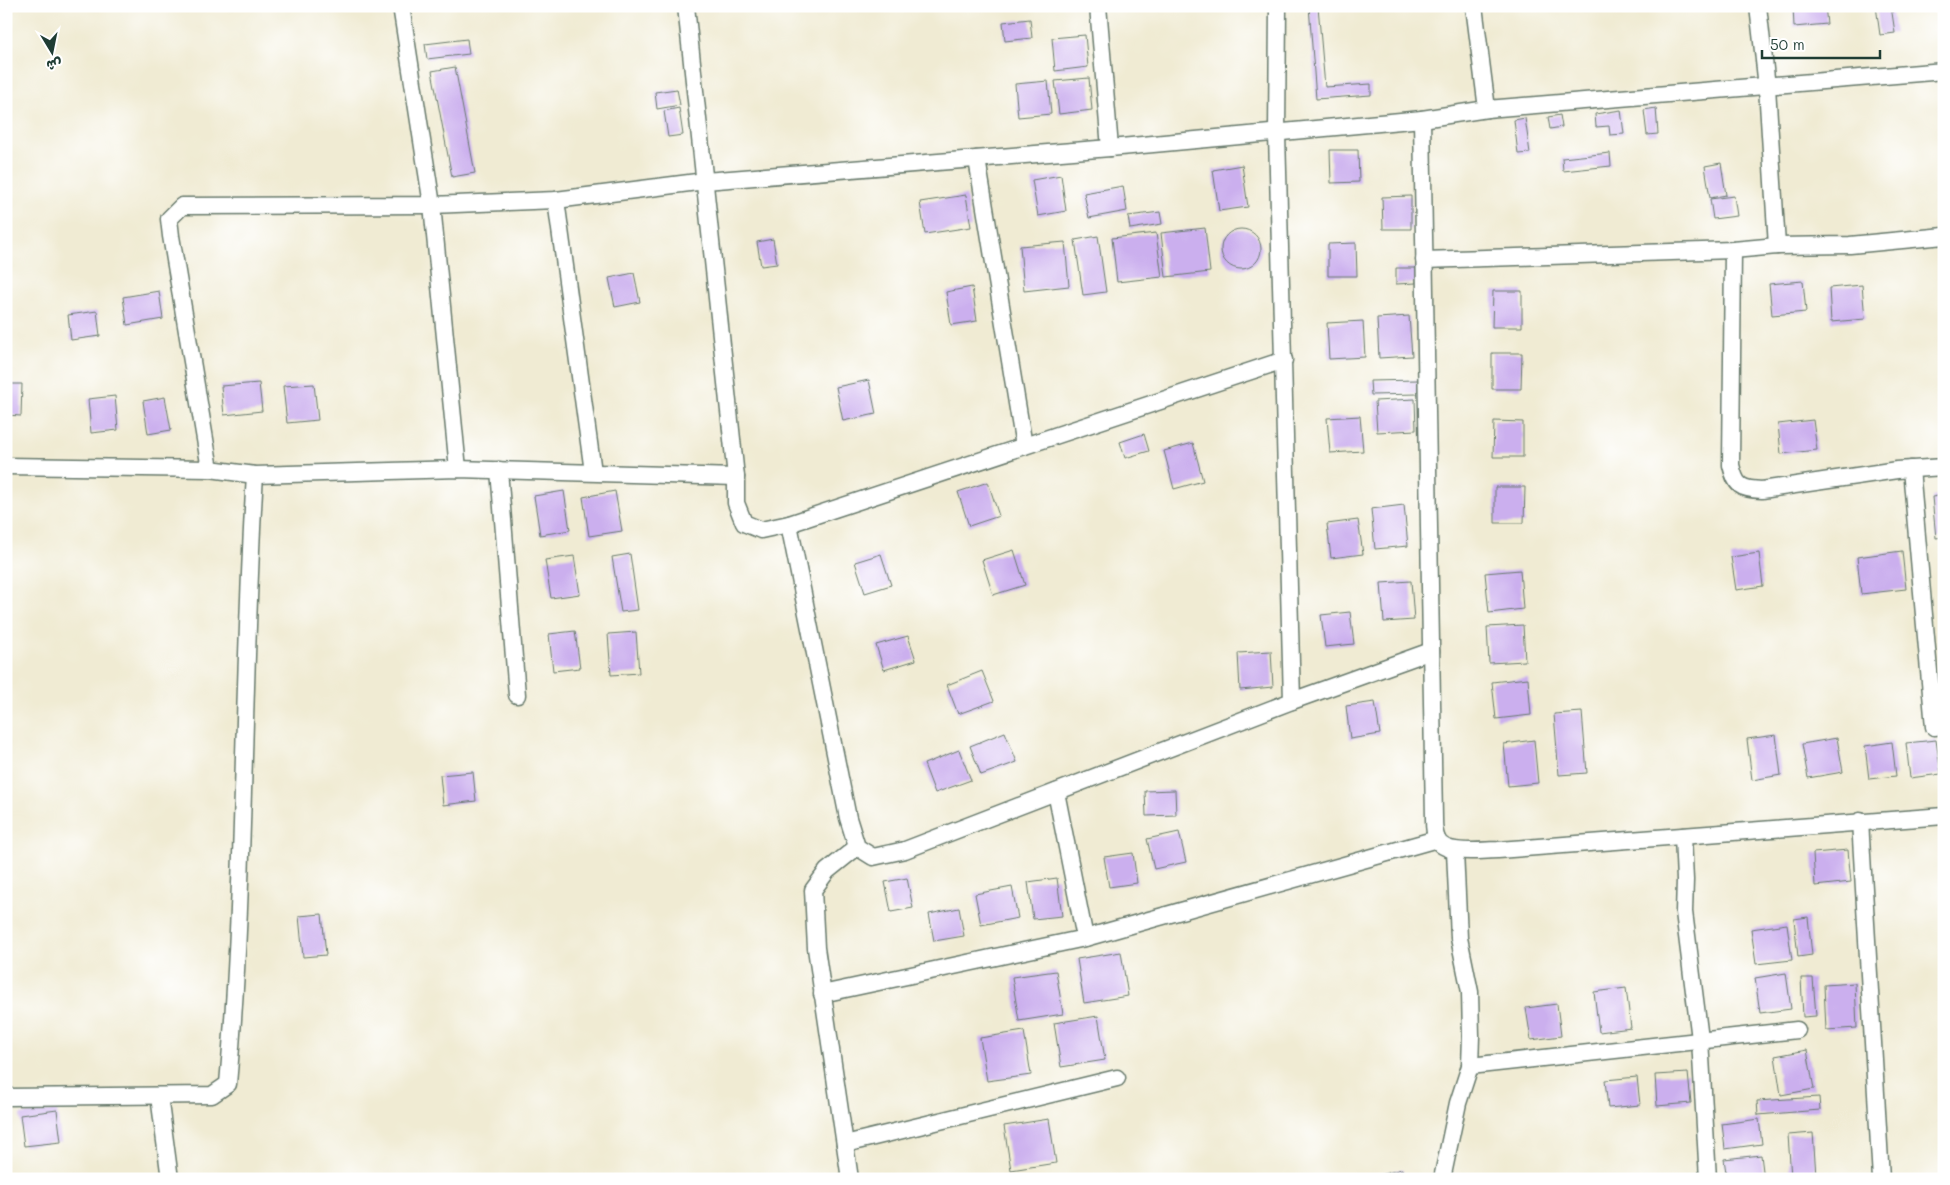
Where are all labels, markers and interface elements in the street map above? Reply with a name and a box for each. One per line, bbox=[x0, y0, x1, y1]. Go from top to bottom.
north arrow bbox=[28, 28, 78, 78]
scale bar bbox=[1762, 28, 1880, 60]
text: 50 m bbox=[1770, 34, 1805, 54]
text: ش bbox=[45, 55, 64, 76]

